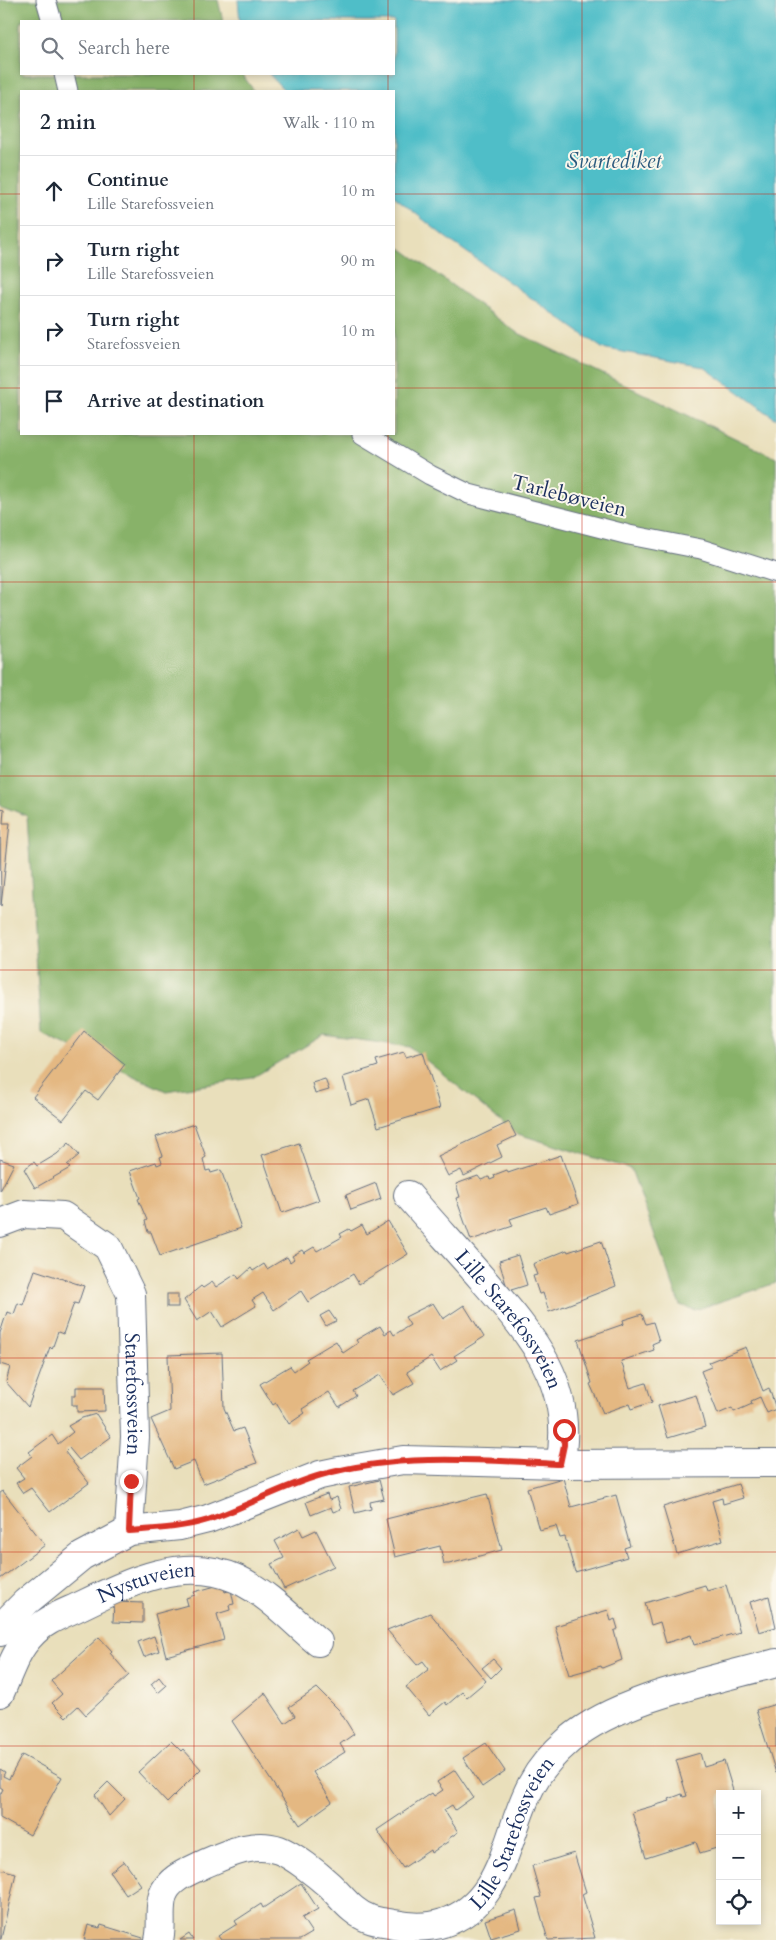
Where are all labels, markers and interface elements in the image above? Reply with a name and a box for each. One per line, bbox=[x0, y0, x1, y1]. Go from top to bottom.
search box bbox=[20, 20, 395, 75]
icon: search bbox=[38, 34, 66, 62]
text: Search here bbox=[78, 35, 170, 61]
text: 2 min bbox=[40, 108, 96, 137]
text: Walk · 110 m bbox=[283, 112, 375, 134]
water label: Svartediket bbox=[566, 146, 662, 176]
text: Continue bbox=[87, 167, 169, 193]
icon: ahead bbox=[40, 177, 68, 205]
text: 10 m bbox=[341, 180, 375, 202]
text: Lille Starefossveien bbox=[87, 193, 214, 215]
text: Turn right bbox=[87, 237, 179, 263]
icon: right bbox=[40, 247, 68, 275]
text: 90 m bbox=[341, 250, 375, 272]
text: Lille Starefossveien bbox=[87, 263, 214, 285]
text: Turn right bbox=[87, 307, 179, 333]
icon: right bbox=[40, 317, 68, 345]
text: 10 m bbox=[341, 320, 375, 342]
text: Starefossveien bbox=[87, 333, 181, 355]
icon: arrive bbox=[40, 387, 68, 415]
text: Arrive at destination bbox=[87, 388, 264, 414]
street label: Tarlebøveien bbox=[508, 468, 630, 524]
street label: Lille Starefossveien bbox=[448, 1243, 570, 1393]
street label: Starefossveien bbox=[118, 1332, 150, 1457]
route start bbox=[553, 1419, 576, 1442]
route end bbox=[120, 1470, 143, 1493]
street label: Nystuveien bbox=[92, 1555, 196, 1610]
street label: Lille Starefossveien bbox=[463, 1750, 561, 1916]
map controls bbox=[716, 1790, 761, 1925]
button: + bbox=[716, 1790, 761, 1835]
button: − bbox=[716, 1835, 761, 1880]
button: locate bbox=[716, 1880, 761, 1925]

